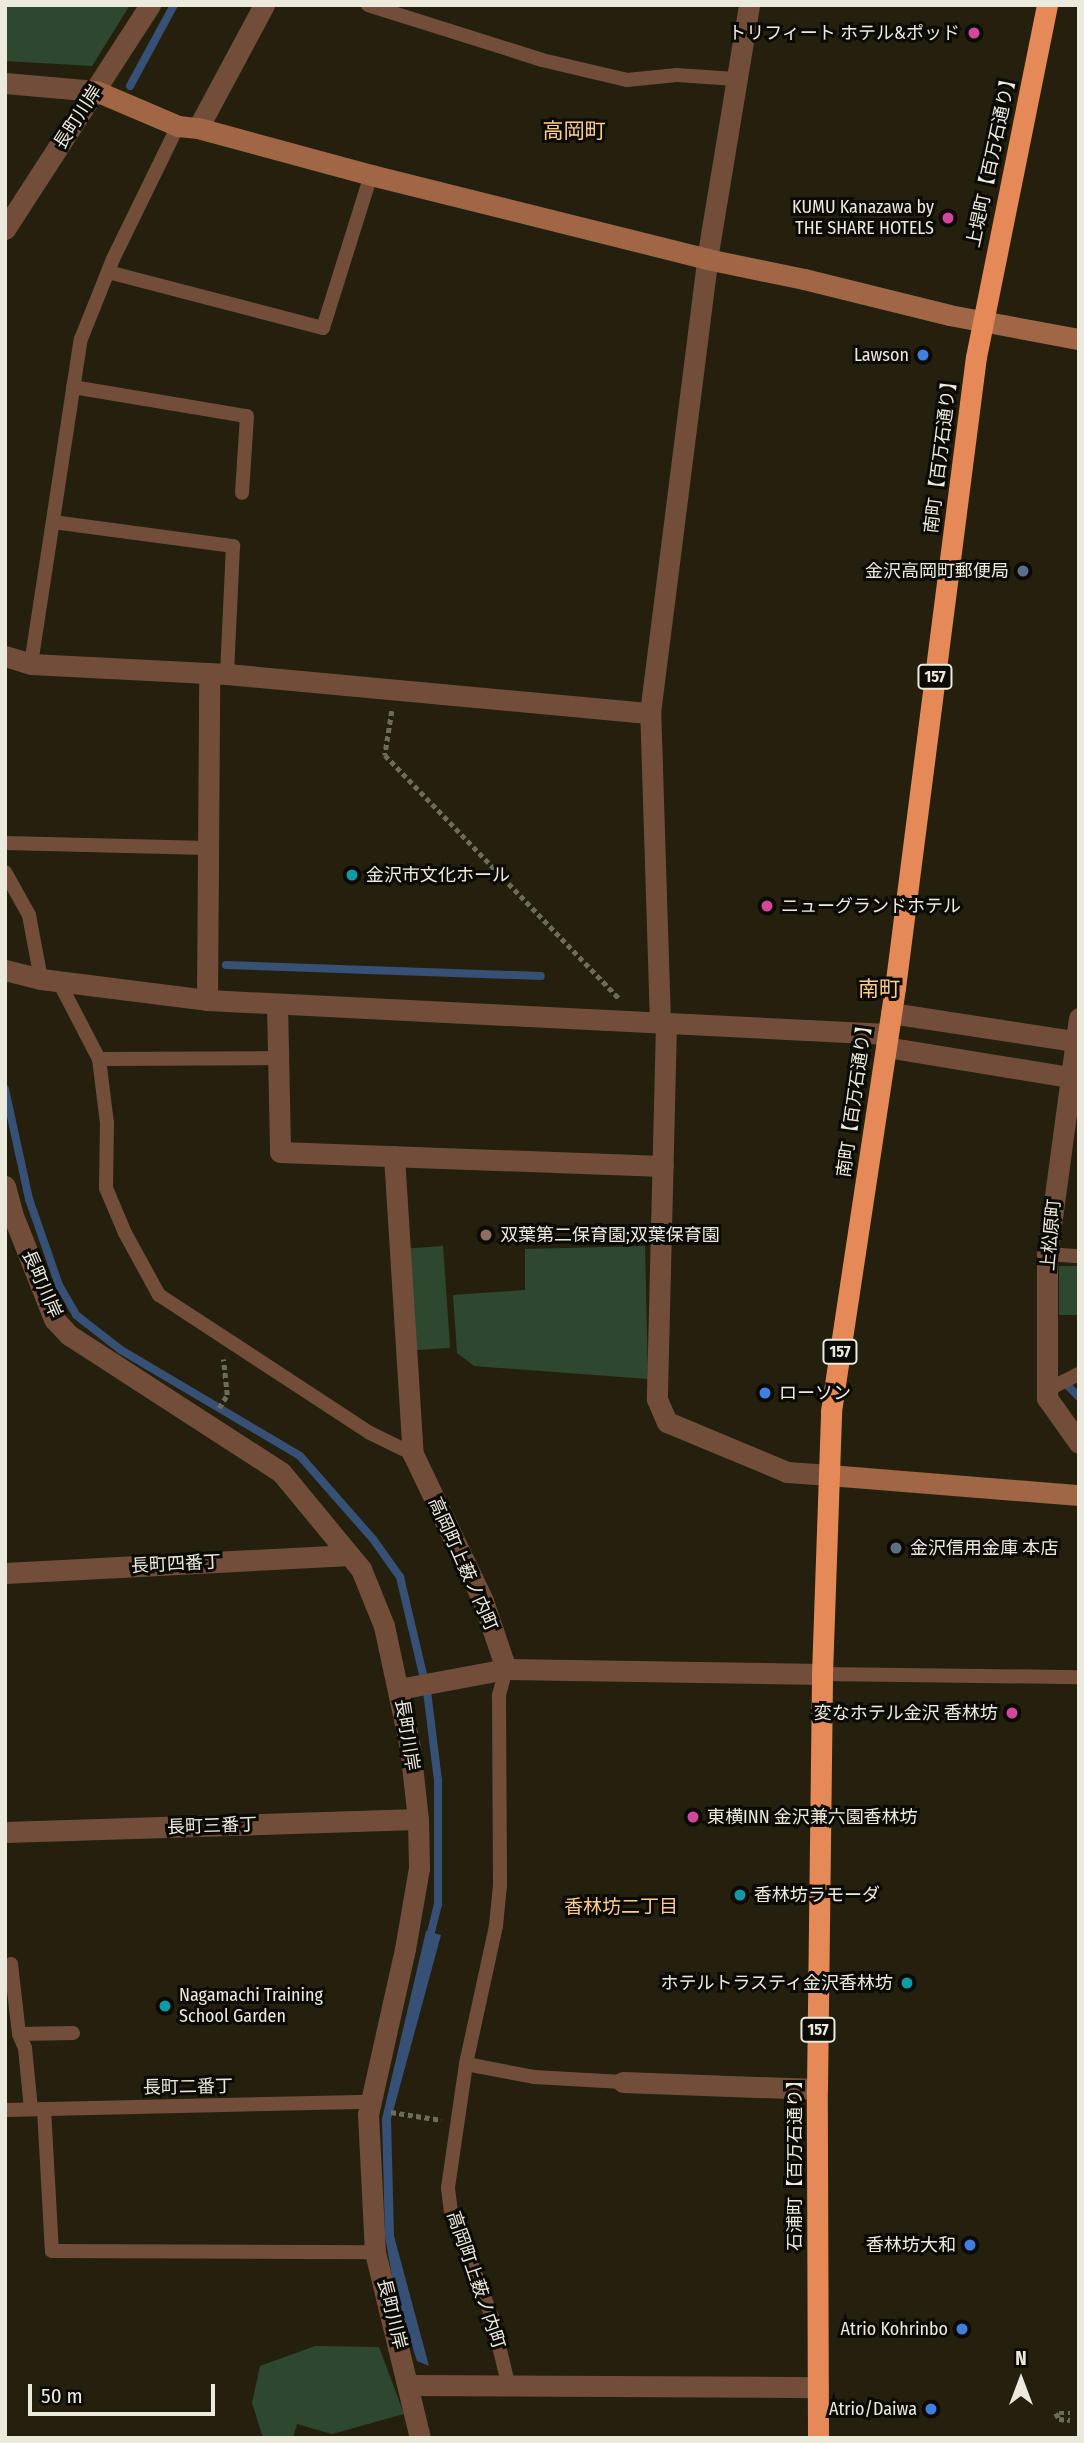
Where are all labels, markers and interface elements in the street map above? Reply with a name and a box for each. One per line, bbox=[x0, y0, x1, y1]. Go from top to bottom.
place label: トリフィート ホテル&ポッド bbox=[728, 22, 960, 44]
marker: トリフィート ホテル&ポッド bbox=[966, 25, 982, 41]
street label: 上堤町【百万石通り】 bbox=[963, 69, 1021, 249]
street label: 長町川岸 bbox=[49, 81, 107, 153]
district label: 高岡町 bbox=[543, 118, 605, 144]
place label: KUMU Kanazawa by THE SHARE HOTELS bbox=[792, 197, 934, 240]
marker: KUMU Kanazawa by THE SHARE HOTELS bbox=[940, 210, 956, 226]
place label: Lawson bbox=[854, 344, 909, 366]
marker: Lawson bbox=[915, 347, 931, 363]
street label: 南町【百万石通り】 bbox=[920, 371, 962, 535]
place label: 金沢高岡町郵便局 bbox=[865, 560, 1009, 582]
marker: 金沢高岡町郵便局 bbox=[1015, 563, 1031, 579]
road number: 157 bbox=[916, 664, 954, 690]
place label: 金沢市文化ホール bbox=[366, 864, 510, 886]
marker: 金沢市文化ホール bbox=[344, 867, 360, 883]
place label: ニューグランドホテル bbox=[781, 895, 961, 917]
marker: ニューグランドホテル bbox=[759, 898, 775, 914]
district label: 南町 bbox=[858, 976, 900, 1002]
street label: 南町【百万石通り】 bbox=[833, 1015, 877, 1179]
street label: 上松原町 bbox=[1037, 1198, 1065, 1272]
place label: 双葉第二保育園;双葉保育園 bbox=[500, 1224, 720, 1246]
marker: 双葉第二保育園;双葉保育園 bbox=[478, 1227, 494, 1243]
street label: 長町川岸 bbox=[17, 1247, 67, 1321]
road number: 157 bbox=[821, 1340, 859, 1364]
place label: ローソン bbox=[779, 1382, 851, 1404]
marker: ローソン bbox=[757, 1385, 773, 1401]
street label: 高岡町上薮ノ内町 bbox=[424, 1494, 502, 1634]
place label: 金沢信用金庫 本店 bbox=[910, 1537, 1058, 1559]
marker: 金沢信用金庫 本店 bbox=[888, 1540, 904, 1556]
street label: 長町四番丁 bbox=[130, 1551, 222, 1577]
street label: 長町川岸 bbox=[391, 1698, 423, 1772]
place label: 変なホテル金沢 香林坊 bbox=[814, 1702, 998, 1724]
marker: 変なホテル金沢 香林坊 bbox=[1004, 1705, 1020, 1721]
place label: 東横INN 金沢兼六園香林坊 bbox=[707, 1806, 918, 1828]
marker: 東横INN 金沢兼六園香林坊 bbox=[685, 1809, 701, 1825]
street label: 長町三番丁 bbox=[167, 1814, 257, 1838]
place label: 香林坊ラモーダ bbox=[754, 1884, 880, 1906]
marker: 香林坊ラモーダ bbox=[732, 1887, 748, 1903]
district label: 香林坊二丁目 bbox=[564, 1896, 678, 1918]
place label: ホテルトラスティ金沢香林坊 bbox=[659, 1972, 893, 1994]
marker: ホテルトラスティ金沢香林坊 bbox=[899, 1975, 915, 1991]
place label: Nagamachi Training School Garden bbox=[179, 1985, 323, 2028]
marker: Nagamachi Training School Garden bbox=[157, 1998, 173, 2014]
road number: 157 bbox=[799, 2018, 837, 2042]
street label: 石浦町【百万石通り】 bbox=[784, 2071, 806, 2251]
street label: 長町二番丁 bbox=[143, 2075, 233, 2099]
street label: 高岡町上薮ノ内町 bbox=[442, 2208, 510, 2352]
place label: 香林坊大和 bbox=[866, 2234, 956, 2256]
marker: 香林坊大和 bbox=[962, 2237, 978, 2253]
street label: 長町川岸 bbox=[373, 2276, 411, 2352]
place label: Atrio Kohrinbo bbox=[841, 2318, 948, 2340]
marker: Atrio Kohrinbo bbox=[954, 2321, 970, 2337]
north arrow bbox=[986, 2345, 1056, 2415]
text: N bbox=[1015, 2347, 1027, 2370]
scale bar bbox=[32, 2370, 219, 2414]
text: 50 m bbox=[41, 2383, 83, 2409]
place label: Atrio/Daiwa bbox=[829, 2398, 917, 2420]
marker: Atrio/Daiwa bbox=[923, 2401, 939, 2417]

